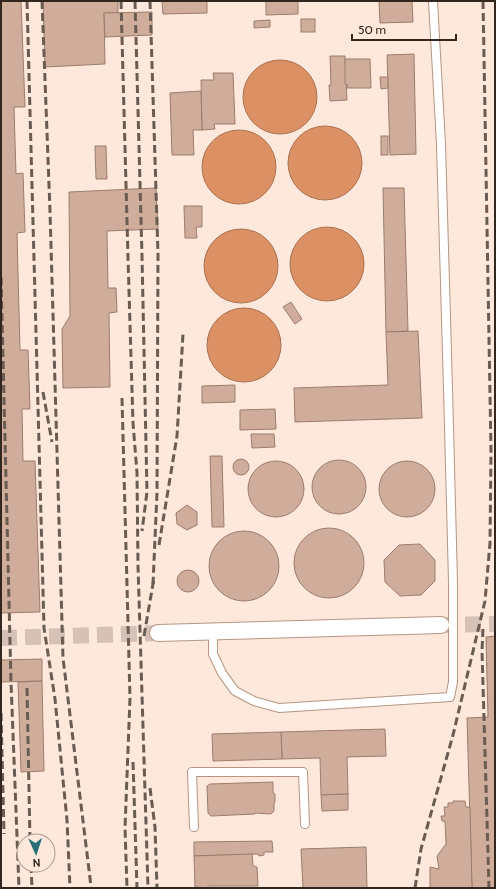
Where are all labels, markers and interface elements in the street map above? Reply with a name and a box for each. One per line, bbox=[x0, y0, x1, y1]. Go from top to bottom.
scale bar bbox=[352, 16, 456, 42]
text: 50 m bbox=[358, 22, 386, 37]
north arrow bbox=[16, 833, 56, 873]
text: N bbox=[32, 856, 41, 870]

